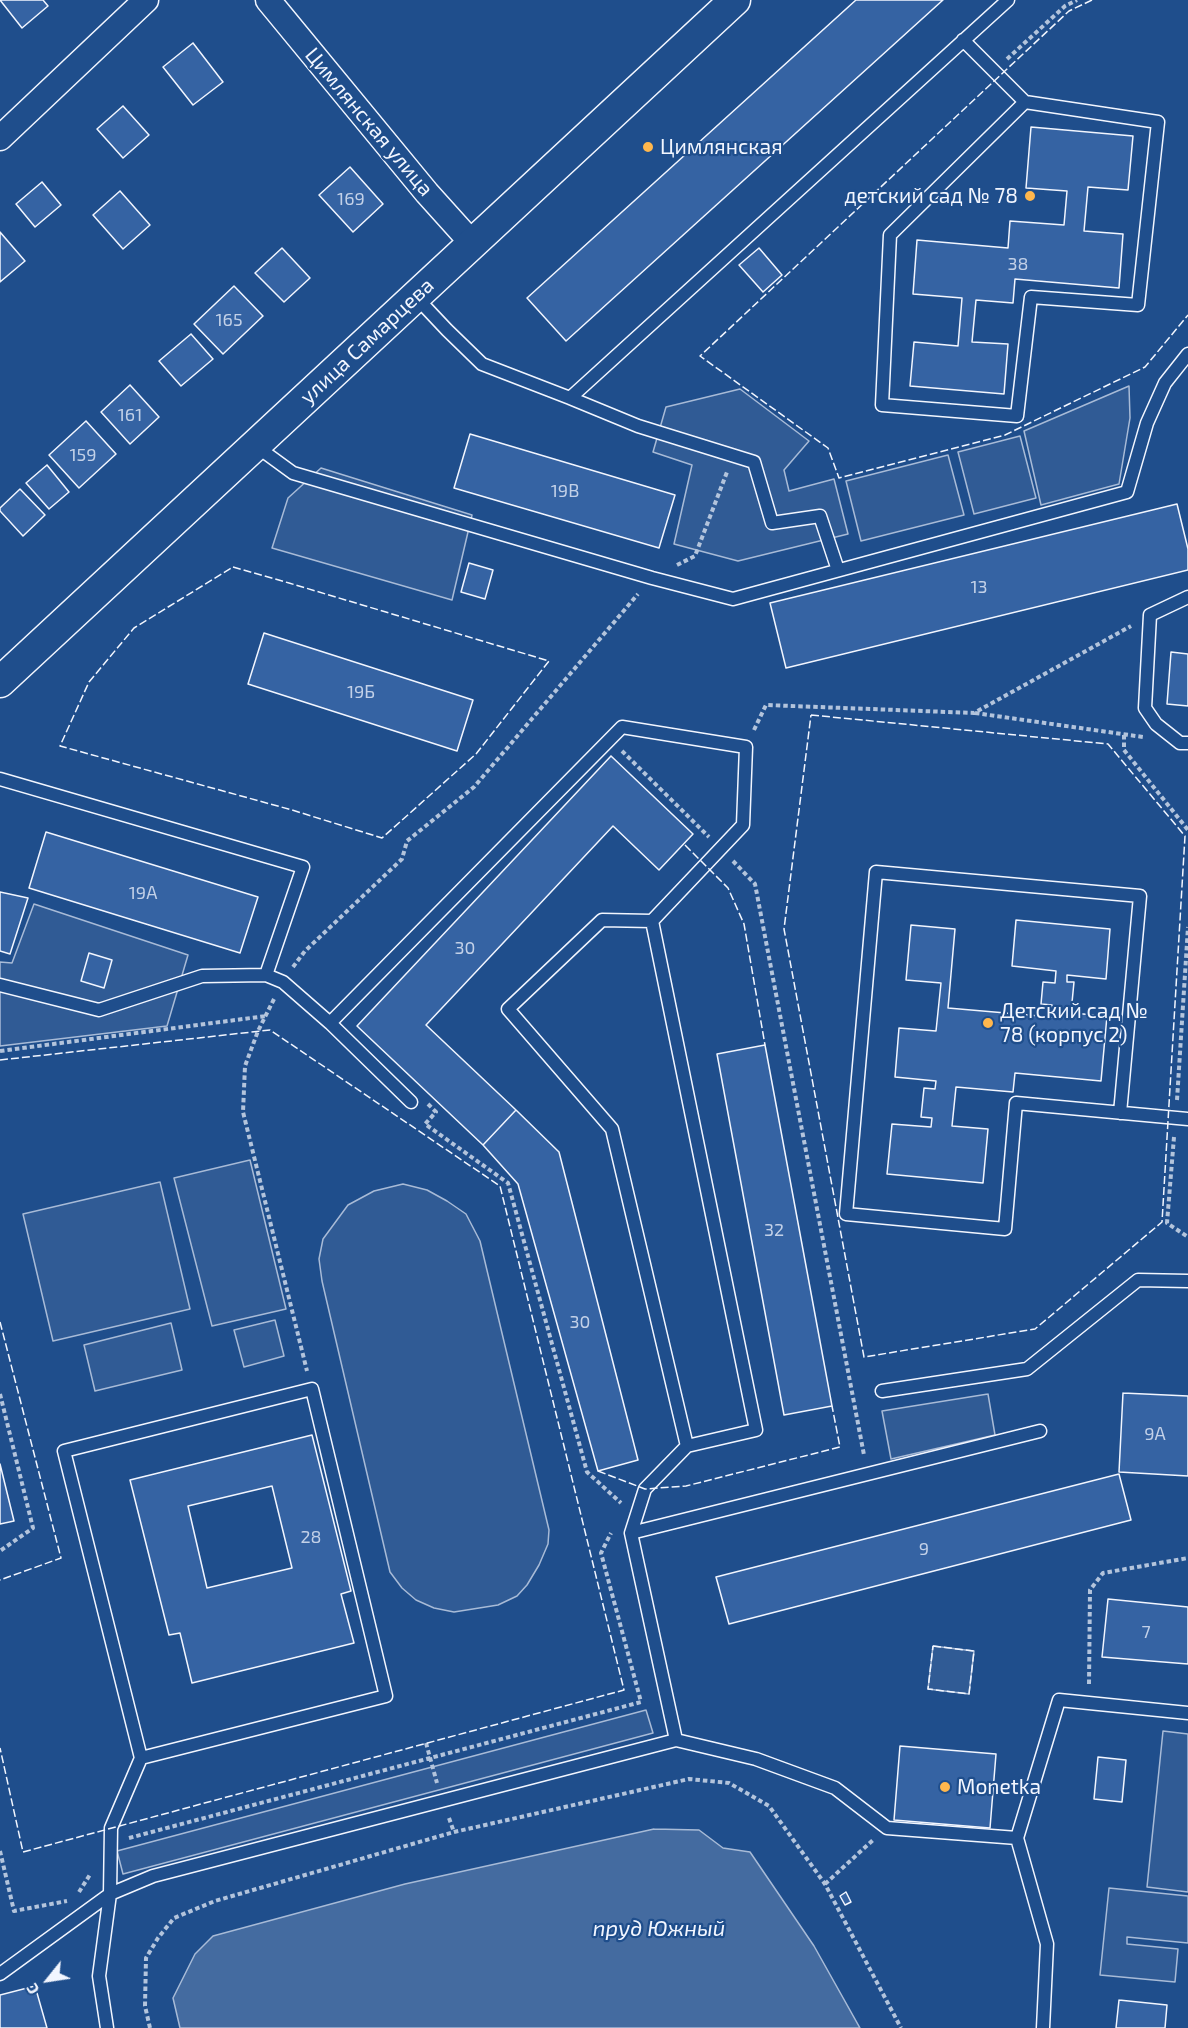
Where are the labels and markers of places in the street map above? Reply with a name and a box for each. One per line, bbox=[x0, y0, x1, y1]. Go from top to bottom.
place label: Цимлянская bbox=[660, 134, 783, 160]
marker: Цимлянская bbox=[641, 140, 655, 154]
place label: детский сад № 78 bbox=[844, 183, 1018, 209]
marker: детский сад № 78 bbox=[1023, 189, 1037, 203]
place label: Детский сад № 78 (корпус 2) bbox=[1000, 998, 1148, 1048]
marker: Детский сад № 78 (корпус 2) bbox=[981, 1016, 995, 1030]
place label: Monetka bbox=[957, 1774, 1041, 1800]
marker: Monetka bbox=[938, 1780, 952, 1794]

